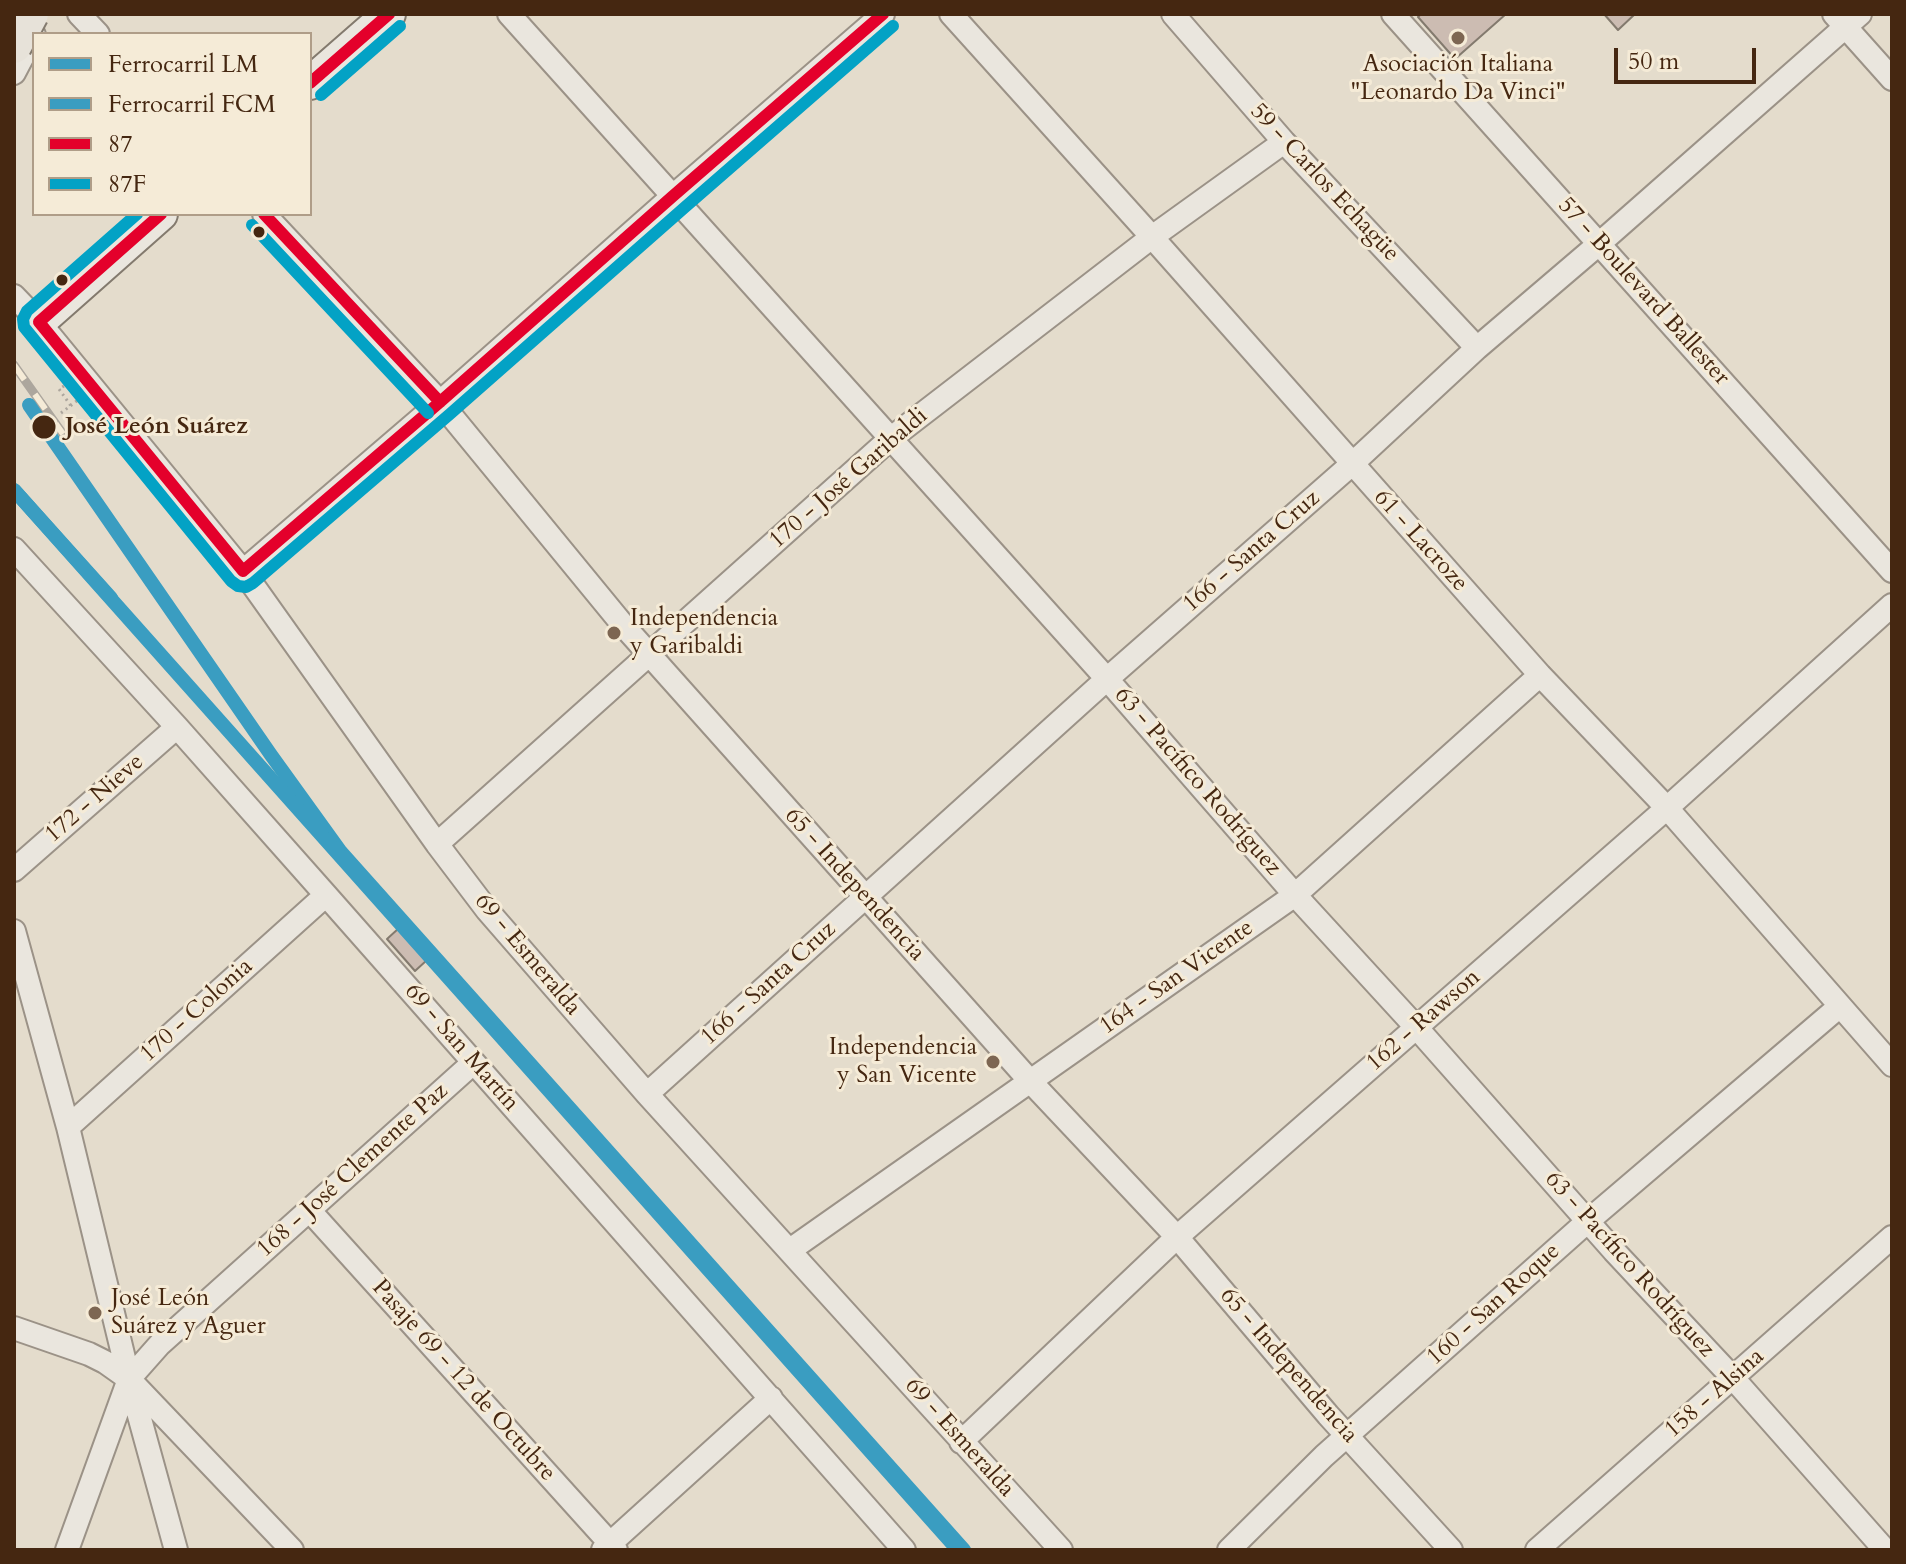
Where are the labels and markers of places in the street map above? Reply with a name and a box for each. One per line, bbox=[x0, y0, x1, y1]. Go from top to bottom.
marker: Asociación Italiana "Leonardo Da Vinci" bbox=[1449, 29, 1467, 47]
place label: Asociación Italiana "Leonardo Da Vinci" bbox=[1351, 51, 1565, 107]
unlabelled marker bbox=[251, 224, 267, 240]
unlabelled marker bbox=[54, 272, 70, 288]
marker: José León Suárez bbox=[30, 413, 58, 441]
place label: José León Suárez bbox=[65, 413, 248, 441]
place label: Independencia y Garibaldi bbox=[630, 605, 778, 661]
marker: Independencia y Garibaldi bbox=[605, 624, 623, 642]
place label: Independencia y San Vicente bbox=[829, 1034, 977, 1090]
marker: Independencia y San Vicente bbox=[984, 1053, 1002, 1071]
place label: José León Suárez y Aguer bbox=[111, 1285, 266, 1341]
marker: José León Suárez y Aguer bbox=[86, 1304, 104, 1322]

